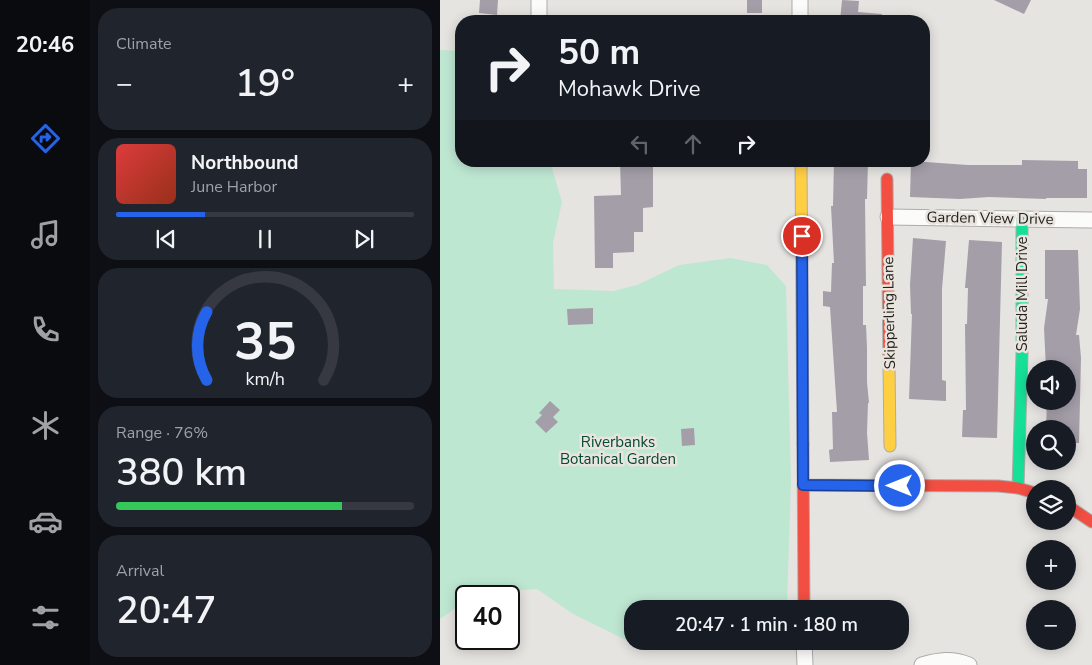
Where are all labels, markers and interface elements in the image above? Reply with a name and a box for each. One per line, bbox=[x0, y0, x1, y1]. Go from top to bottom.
text: 50 m bbox=[558, 29, 640, 76]
text: 20:46 bbox=[16, 30, 74, 60]
text: Climate bbox=[116, 33, 171, 55]
icon: right bbox=[475, 35, 540, 100]
text: 19° bbox=[235, 58, 295, 109]
text: − bbox=[116, 65, 133, 103]
text: + bbox=[397, 65, 414, 103]
text: Mohawk Drive bbox=[558, 74, 700, 104]
icon: directions bbox=[28, 121, 63, 156]
icon: left bbox=[626, 130, 654, 158]
icon: ahead bbox=[679, 130, 707, 158]
icon: right bbox=[732, 130, 760, 158]
text: Northbound bbox=[191, 150, 298, 176]
text: June Harbor bbox=[191, 176, 277, 198]
street label: Garden View Drive bbox=[926, 207, 1054, 229]
pin bbox=[781, 215, 823, 257]
icon: music bbox=[28, 217, 63, 252]
icon: arrive bbox=[788, 222, 816, 250]
icon: previous bbox=[152, 225, 180, 253]
icon: pause bbox=[251, 225, 279, 253]
icon: next bbox=[350, 225, 378, 253]
street label: Saluda Mill Drive bbox=[1012, 236, 1032, 352]
street label: Skipperling Lane bbox=[878, 256, 900, 370]
text: 35 bbox=[234, 306, 296, 377]
icon: phone bbox=[28, 312, 63, 347]
map controls bbox=[1026, 360, 1076, 650]
button: sound bbox=[1026, 360, 1076, 410]
text: km/h bbox=[245, 367, 285, 391]
icon: climate bbox=[28, 408, 63, 443]
button: search bbox=[1026, 420, 1076, 470]
text: Range · 76% bbox=[116, 422, 208, 444]
park label: Riverbanks Botanical Garden bbox=[560, 432, 676, 469]
text: 380 km bbox=[116, 447, 247, 498]
position arrow bbox=[873, 459, 925, 511]
button: layers bbox=[1026, 480, 1076, 530]
icon: car bbox=[28, 504, 63, 539]
button: + bbox=[1026, 540, 1076, 590]
text: Arrival bbox=[116, 560, 164, 582]
text: 20:47 bbox=[116, 585, 216, 636]
speed limit sign: 40 bbox=[455, 585, 520, 650]
icon: filters bbox=[28, 600, 63, 635]
button: − bbox=[1026, 600, 1076, 650]
text: 20:47 · 1 min · 180 m bbox=[675, 612, 858, 638]

